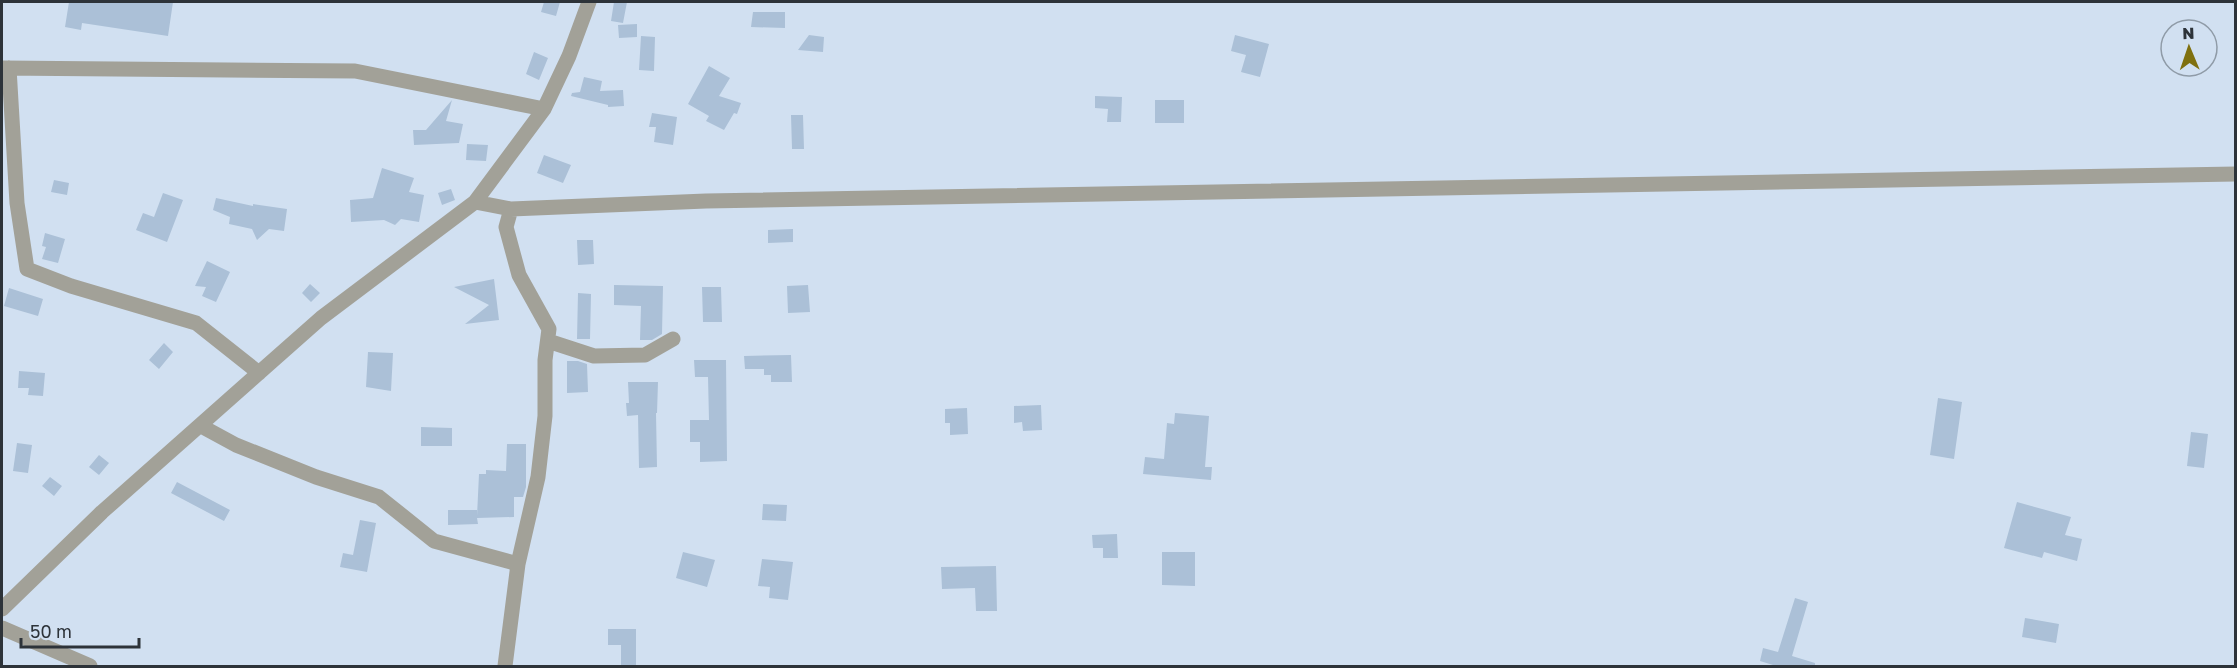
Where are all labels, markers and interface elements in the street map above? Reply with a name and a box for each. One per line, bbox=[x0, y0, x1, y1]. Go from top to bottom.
north arrow bbox=[2159, 18, 2219, 78]
text: N bbox=[2182, 23, 2195, 43]
scale bar bbox=[21, 611, 140, 649]
text: 50 m bbox=[30, 620, 72, 642]

